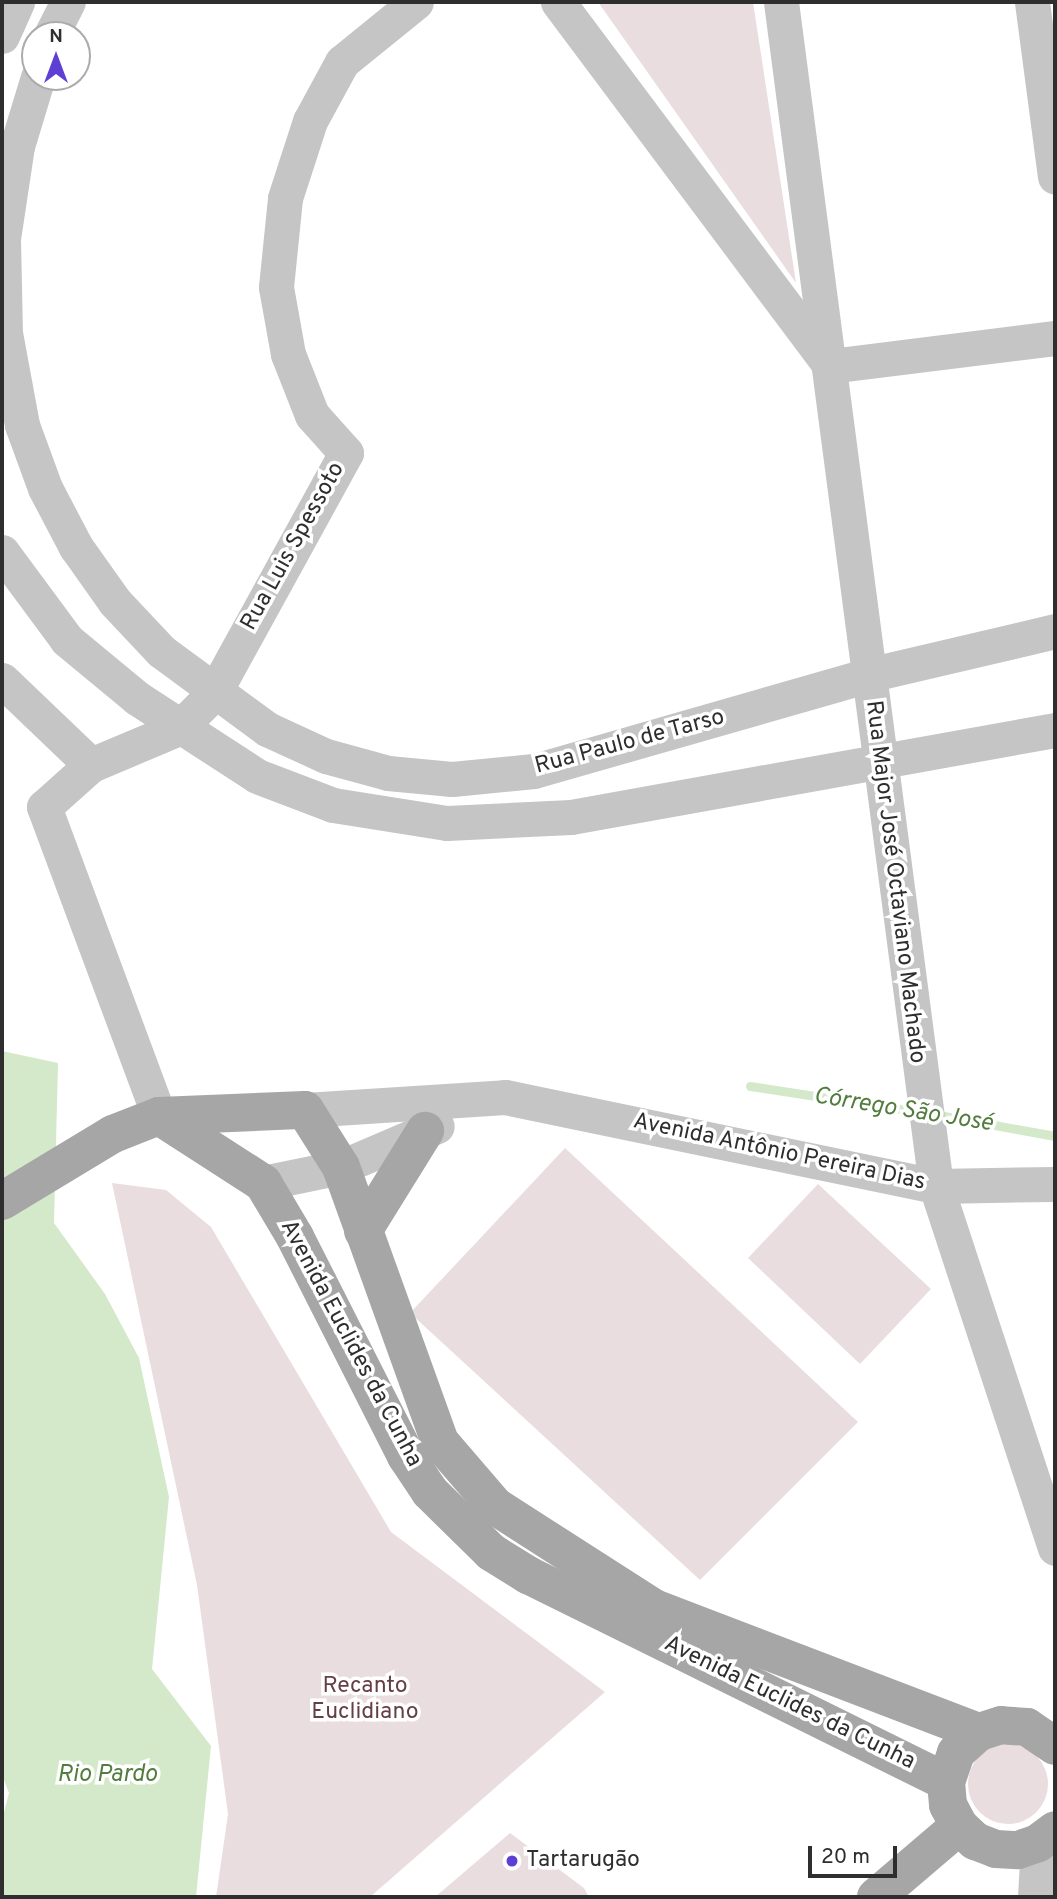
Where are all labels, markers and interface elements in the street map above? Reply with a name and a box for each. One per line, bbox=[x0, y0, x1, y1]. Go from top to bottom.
north arrow bbox=[21, 21, 91, 91]
text: N bbox=[49, 25, 63, 49]
street label: Rua Luis Spessoto bbox=[236, 458, 352, 636]
street label: Rua Major José Octaviano Machado bbox=[858, 699, 930, 1065]
street label: Rua Paulo de Tarso bbox=[532, 704, 728, 782]
water label: Córrego São José bbox=[811, 1083, 995, 1139]
street label: Avenida Antônio Pereira Dias bbox=[630, 1108, 928, 1198]
street label: Avenida Euclides da Cunha bbox=[273, 1216, 427, 1472]
street label: Avenida Euclides da Cunha bbox=[659, 1631, 919, 1777]
park label: Recanto Euclidiano bbox=[311, 1673, 419, 1727]
water label: Rio Pardo bbox=[57, 1762, 157, 1790]
scale bar bbox=[812, 1832, 901, 1876]
text: 20 m bbox=[821, 1844, 870, 1871]
place label: Tartarugão bbox=[526, 1847, 640, 1875]
marker: Tartarugão bbox=[504, 1853, 520, 1869]

